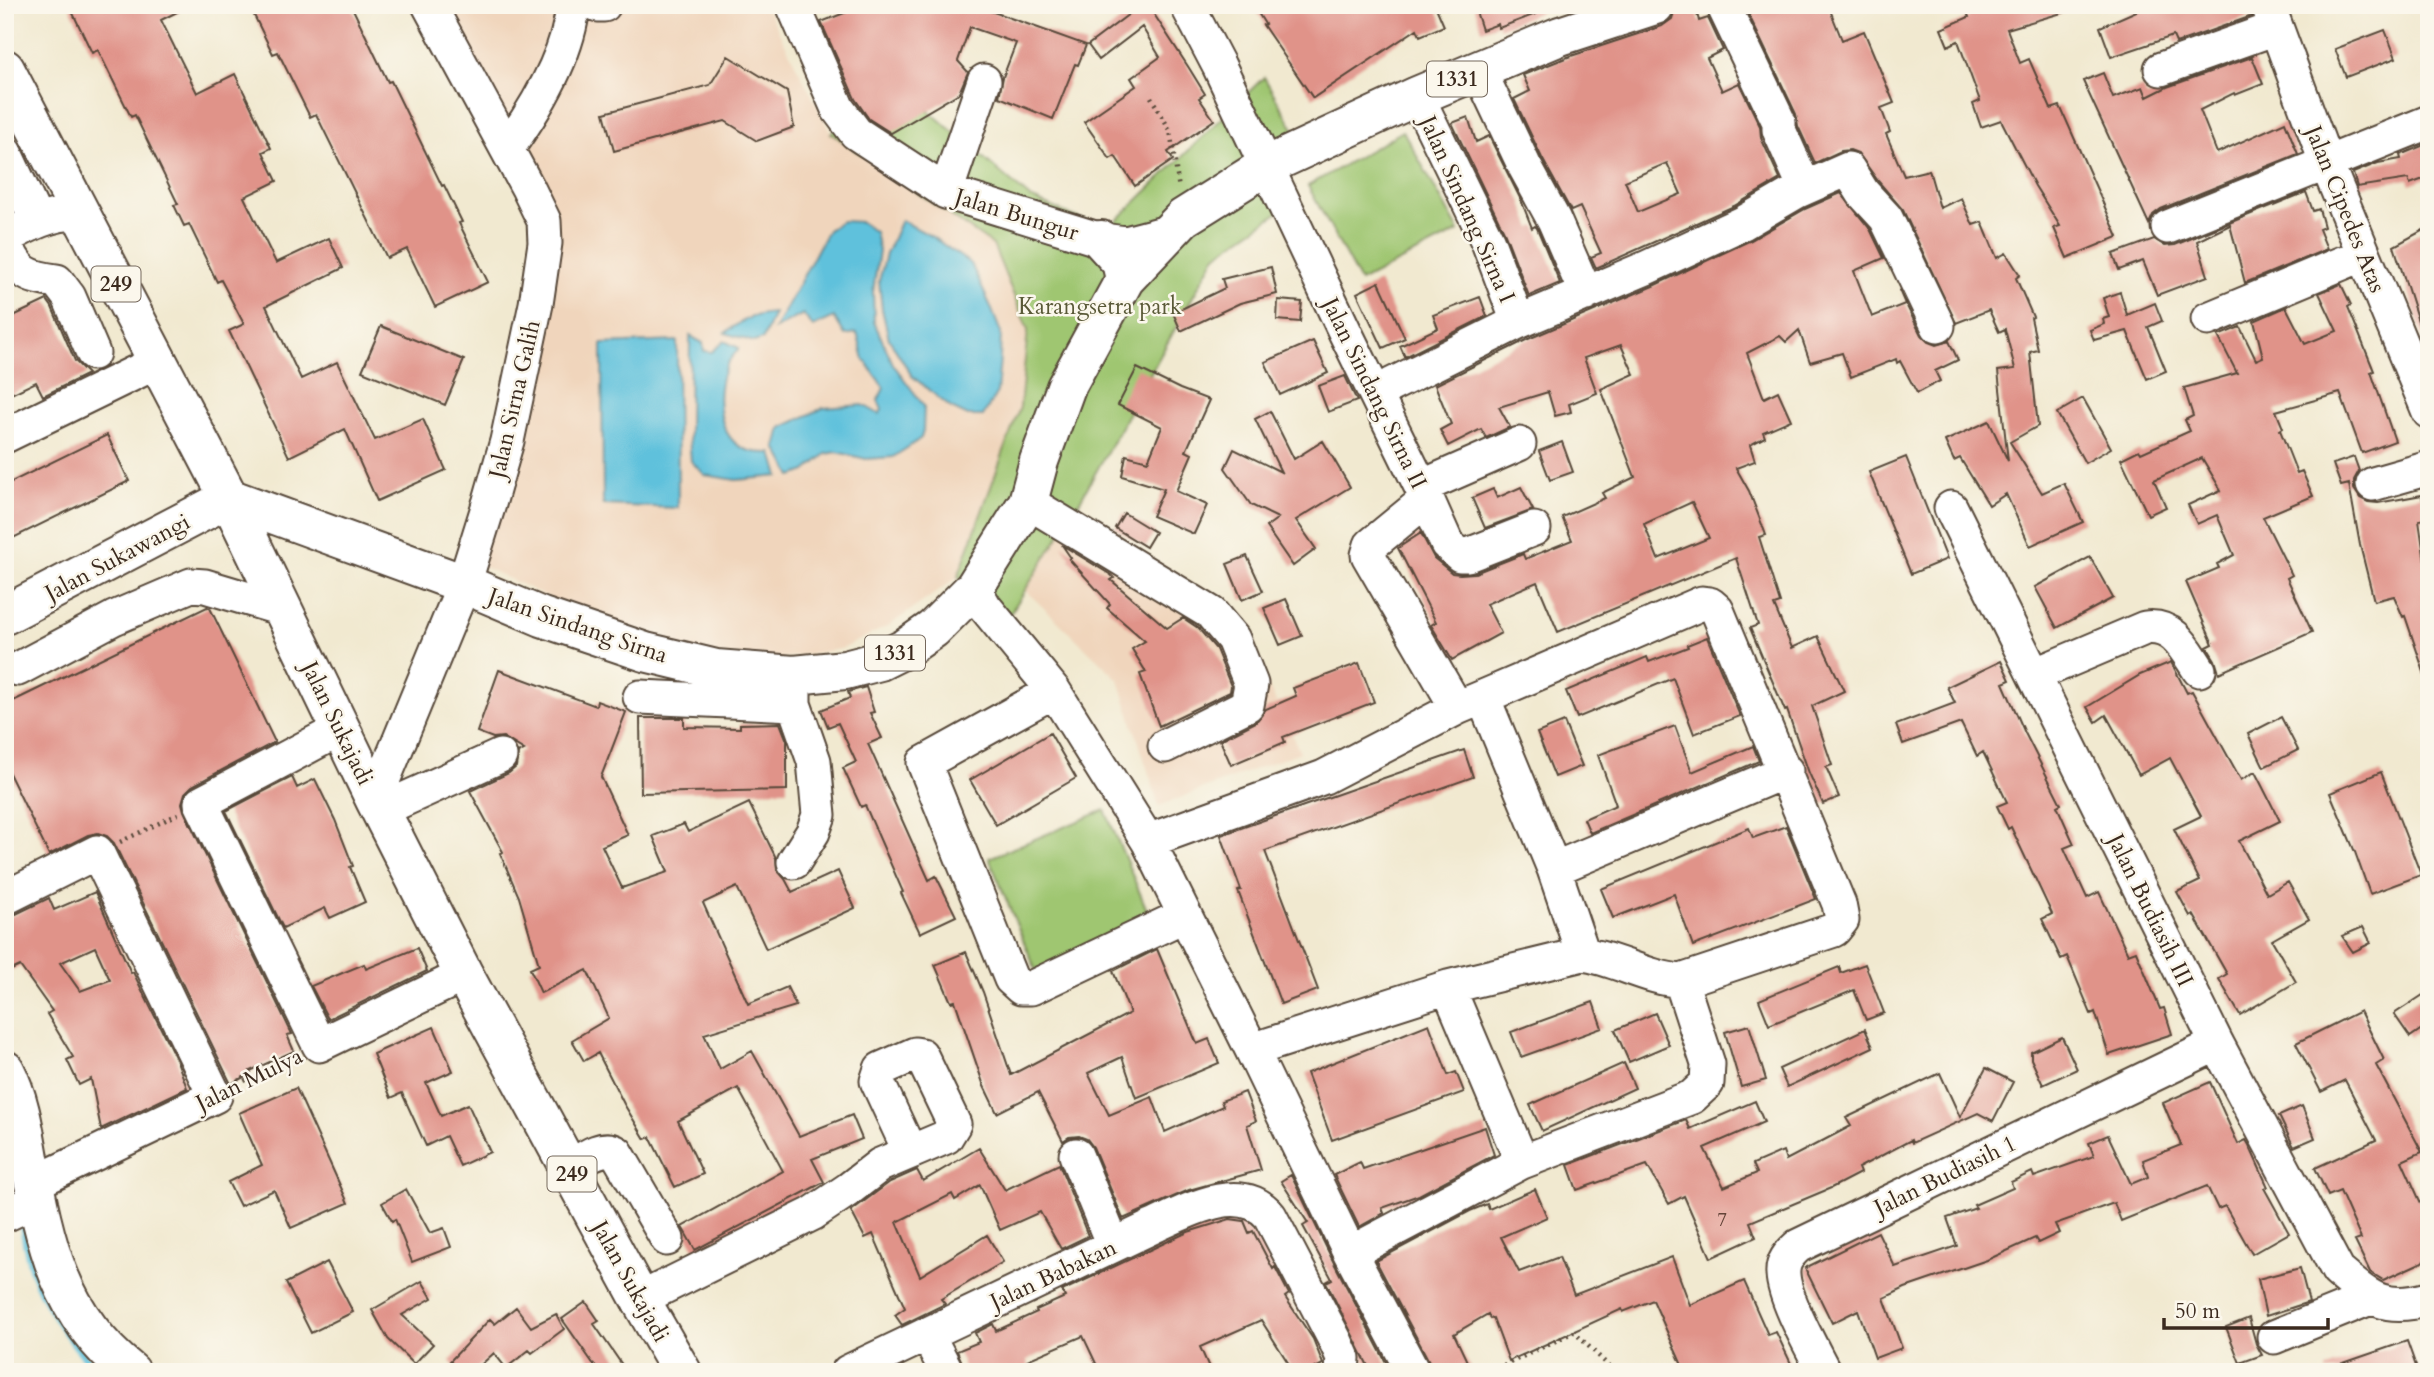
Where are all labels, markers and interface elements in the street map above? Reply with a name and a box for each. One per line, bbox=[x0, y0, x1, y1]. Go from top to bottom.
road number: 1331 bbox=[1427, 62, 1487, 96]
street label: Jalan Sindang Sirna I bbox=[1411, 108, 1523, 308]
street label: Jalan Cipedes Atas bbox=[2297, 118, 2393, 297]
street label: Jalan Bungur bbox=[948, 180, 1083, 248]
road number: 249 bbox=[92, 266, 140, 302]
street label: Jalan Sindang Sirna II bbox=[1313, 290, 1434, 494]
park label: Karangsetra park bbox=[1018, 291, 1183, 322]
street label: Jalan Sirna Galih bbox=[481, 317, 548, 484]
street label: Jalan Sukawangi bbox=[37, 506, 195, 610]
street label: Jalan Sindang Sirna bbox=[481, 579, 672, 671]
road number: 1331 bbox=[865, 636, 925, 670]
street label: Jalan Sukajadi bbox=[293, 653, 381, 790]
street label: Jalan Budiasih III bbox=[2099, 826, 2201, 992]
street label: Jalan Mulya bbox=[188, 1040, 308, 1120]
street label: Jalan Budiasih 1 bbox=[1866, 1128, 2021, 1225]
road number: 249 bbox=[548, 1156, 596, 1192]
house number: 7 bbox=[1717, 1207, 1727, 1233]
street label: Jalan Sukajadi bbox=[583, 1212, 677, 1347]
street label: Jalan Babakan bbox=[982, 1232, 1121, 1318]
scale bar bbox=[2164, 1286, 2329, 1330]
text: 50 m bbox=[2175, 1297, 2220, 1326]

